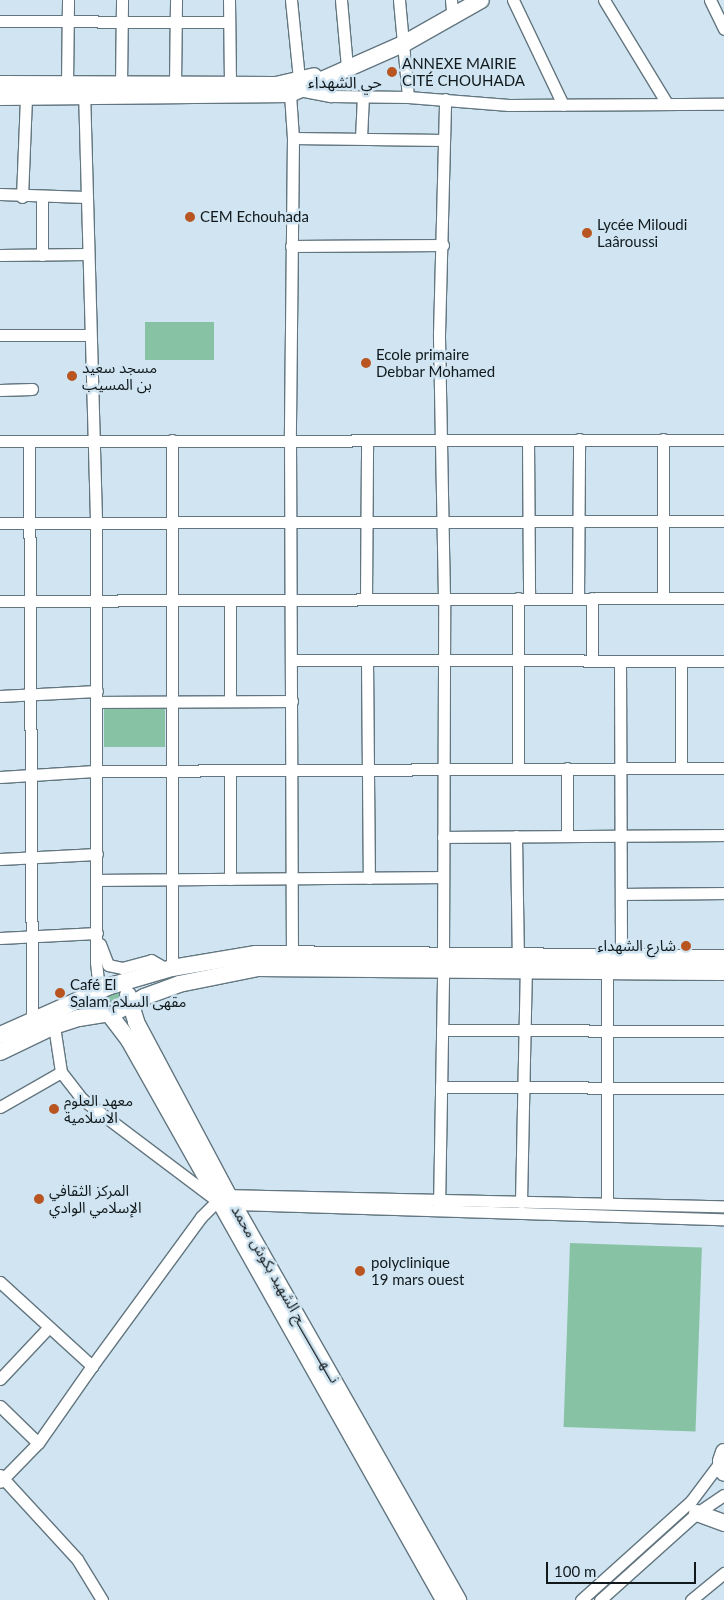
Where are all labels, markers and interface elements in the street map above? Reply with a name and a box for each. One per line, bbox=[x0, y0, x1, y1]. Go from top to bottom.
place label: ANNEXE MAIRIE CITÉ CHOUHADA bbox=[402, 54, 525, 89]
marker: ANNEXE MAIRIE CITÉ CHOUHADA bbox=[386, 66, 398, 78]
district label: حي الشهداء bbox=[308, 72, 382, 92]
place label: CEM Echouhada bbox=[200, 208, 309, 226]
marker: CEM Echouhada bbox=[184, 211, 196, 223]
place label: Lycée Miloudi Laâroussi bbox=[597, 215, 687, 250]
marker: Lycée Miloudi Laâroussi bbox=[581, 227, 593, 239]
place label: Ecole primaire Debbar Mohamed bbox=[376, 345, 495, 380]
marker: Ecole primaire Debbar Mohamed bbox=[360, 357, 372, 369]
place label: مسجد سعيد بن المسيب bbox=[82, 358, 157, 393]
marker: مسجد سعيد بن المسيب bbox=[66, 370, 78, 382]
place label: شارع الشهداء bbox=[597, 937, 676, 955]
marker: شارع الشهداء bbox=[680, 940, 692, 952]
place label: Café El Salam,مقهى السلام bbox=[70, 975, 186, 1010]
marker: Café El Salam,مقهى السلام bbox=[54, 987, 66, 999]
place label: معهد العلوم الاسلامية bbox=[64, 1091, 133, 1126]
marker: معهد العلوم الاسلامية bbox=[48, 1103, 60, 1115]
place label: المركز الثقافي الإسلامي الوادي bbox=[49, 1181, 141, 1216]
marker: المركز الثقافي الإسلامي الوادي bbox=[33, 1193, 45, 1205]
street label: نـــهـــــــــــج الشهيد بكوش محمد bbox=[228, 1202, 344, 1386]
place label: polyclinique 19 mars ouest bbox=[371, 1253, 464, 1288]
marker: polyclinique 19 mars ouest bbox=[353, 1264, 367, 1278]
scale bar bbox=[549, 1552, 699, 1584]
text: 100 m bbox=[554, 1562, 596, 1580]

